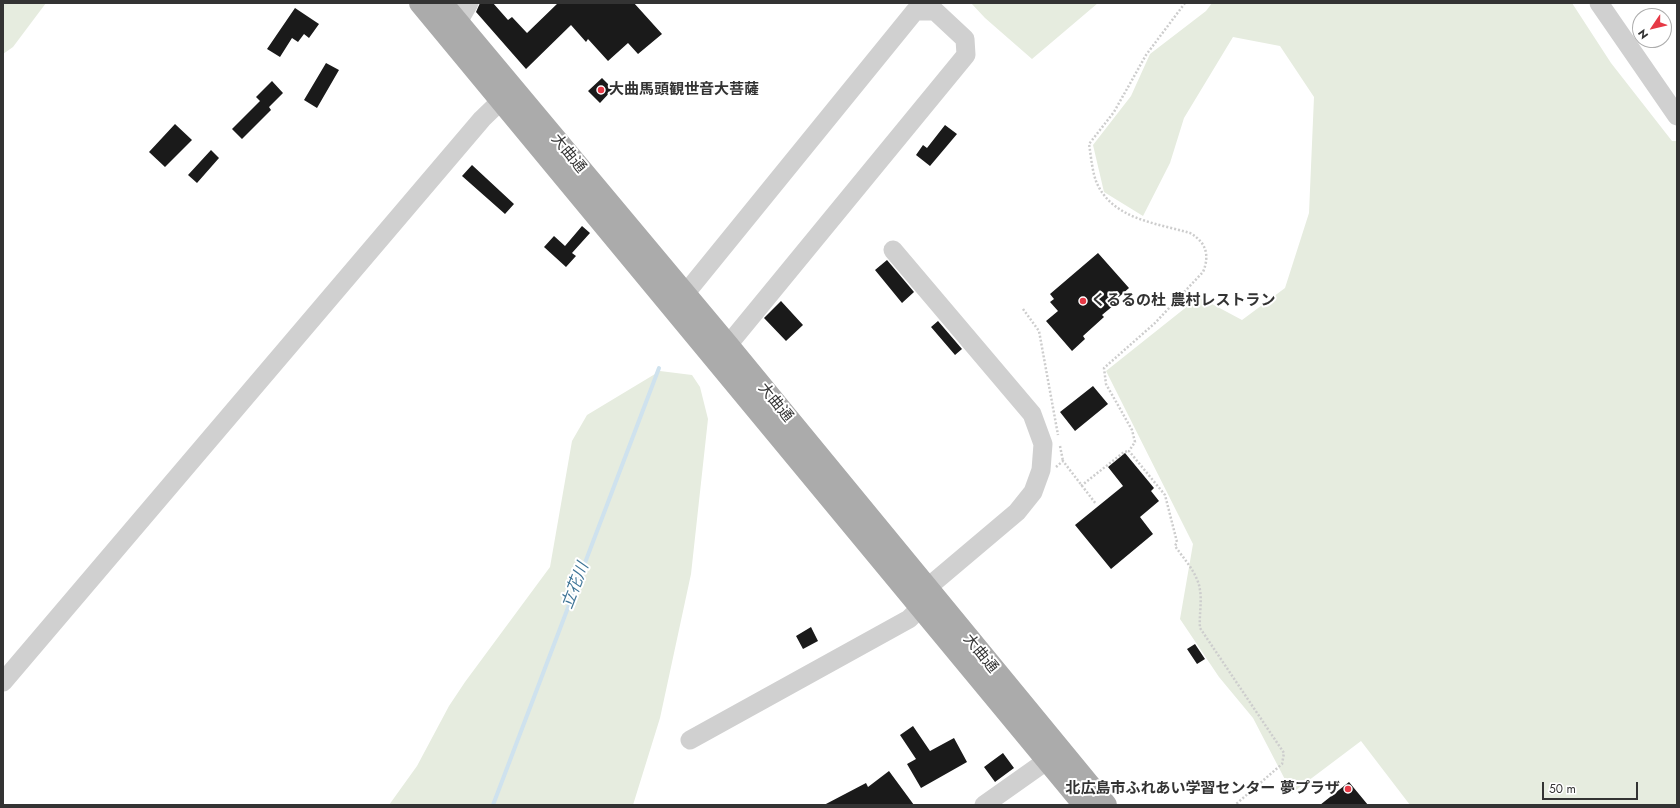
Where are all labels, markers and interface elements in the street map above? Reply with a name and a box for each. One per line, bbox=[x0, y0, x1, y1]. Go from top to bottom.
north arrow bbox=[1632, 8, 1672, 48]
text: N bbox=[1634, 26, 1652, 42]
place label: 大曲馬頭観世音大菩薩 bbox=[609, 81, 759, 99]
marker: 大曲馬頭観世音大菩薩 bbox=[596, 85, 606, 95]
street label: 大曲通 bbox=[547, 131, 589, 177]
place label: くるるの杜 農村レストラン bbox=[1091, 292, 1275, 310]
marker: くるるの杜 農村レストラン bbox=[1078, 296, 1088, 306]
street label: 大曲通 bbox=[754, 380, 796, 426]
water label: 立花川 bbox=[558, 560, 594, 612]
street label: 大曲通 bbox=[959, 631, 1001, 677]
scale bar bbox=[1544, 774, 1640, 800]
place label: 北広島市ふれあい学習センター 夢プラザ bbox=[1066, 780, 1340, 798]
text: 50 m bbox=[1549, 780, 1576, 798]
marker: 北広島市ふれあい学習センター 夢プラザ bbox=[1343, 784, 1353, 794]

